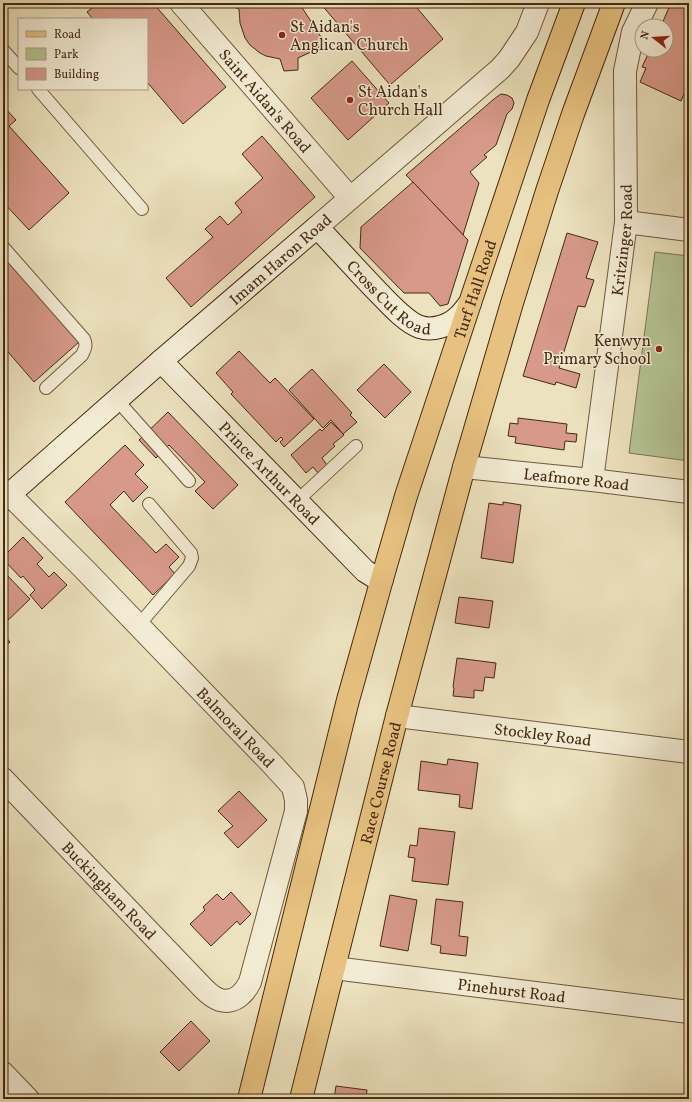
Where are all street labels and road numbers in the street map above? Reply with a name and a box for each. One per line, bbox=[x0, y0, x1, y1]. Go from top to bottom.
street label: Saint Aidan's Road bbox=[213, 45, 315, 159]
street label: Kritzinger Road bbox=[607, 184, 639, 297]
street label: Imam Haron Road bbox=[225, 210, 337, 311]
street label: Turf Hall Road bbox=[450, 237, 503, 342]
street label: Cross Cut Road bbox=[341, 256, 432, 342]
street label: Prince Arthur Road bbox=[213, 418, 324, 531]
street label: Leafmore Road bbox=[522, 464, 630, 498]
street label: Balmoral Road bbox=[190, 683, 279, 774]
street label: Stockley Road bbox=[493, 719, 593, 753]
street label: Race Course Road bbox=[356, 720, 408, 847]
street label: Buckingham Road bbox=[56, 838, 160, 946]
street label: Pinehurst Road bbox=[456, 974, 567, 1010]

